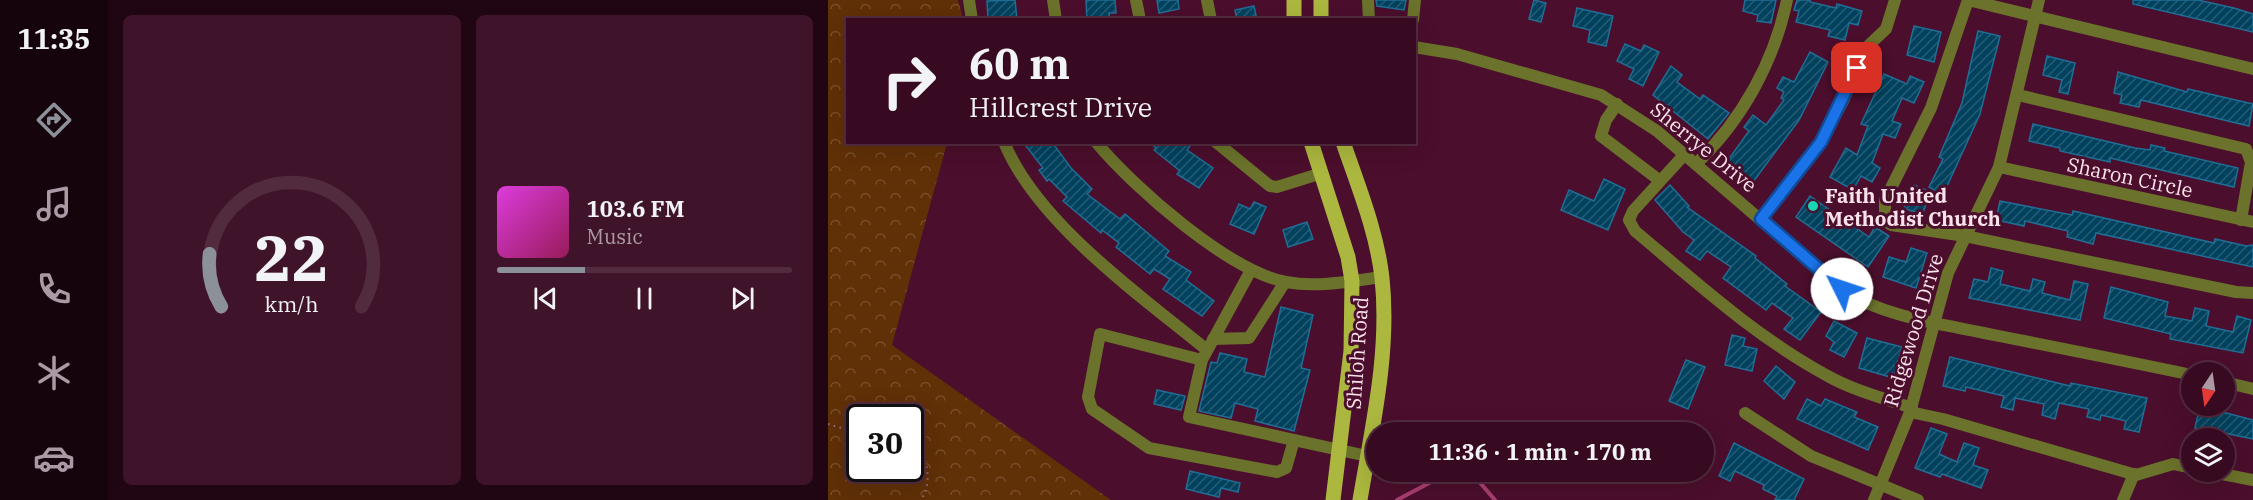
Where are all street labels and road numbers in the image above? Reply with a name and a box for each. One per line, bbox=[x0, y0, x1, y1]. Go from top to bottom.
street label: Sherrye Drive bbox=[1645, 96, 1763, 198]
street label: Sharon Circle bbox=[2065, 150, 2195, 204]
street label: Ridgewood Drive bbox=[1877, 250, 1949, 410]
street label: Shiloh Road bbox=[1340, 296, 1374, 410]

